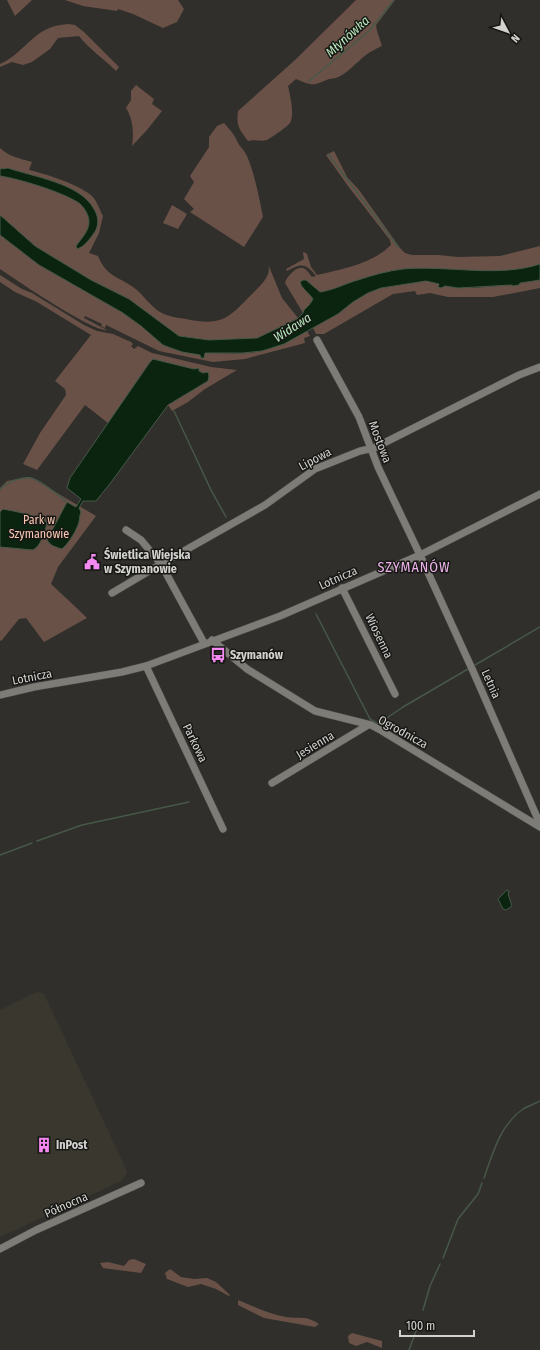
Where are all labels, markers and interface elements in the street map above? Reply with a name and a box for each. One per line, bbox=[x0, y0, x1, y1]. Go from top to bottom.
north arrow bbox=[488, 12, 528, 52]
water label: Młynówka bbox=[322, 13, 372, 60]
text: N bbox=[508, 31, 522, 45]
water label: Widawa bbox=[271, 310, 314, 345]
street label: Mostowa bbox=[366, 419, 394, 465]
street label: Lipowa bbox=[296, 445, 334, 473]
park label: Park w Szymanowie bbox=[9, 513, 69, 541]
place label: Świetlica Wiejska w Szymanowie bbox=[104, 546, 190, 576]
public building icon: Świetlica Wiejska w Szymanowie bbox=[83, 553, 101, 571]
district label: SZYMANÓW bbox=[377, 558, 451, 576]
street label: Lotnicza bbox=[317, 563, 359, 593]
street label: Wiosenna bbox=[362, 611, 396, 661]
bus stop icon: Szymanów bbox=[209, 646, 227, 664]
place label: Szymanów bbox=[230, 648, 284, 662]
street label: Lotnicza bbox=[11, 666, 53, 688]
street label: Letnia bbox=[478, 667, 504, 701]
street label: Ogrodnicza bbox=[376, 713, 430, 751]
street label: Parkowa bbox=[180, 721, 210, 765]
street label: Jesienna bbox=[293, 728, 337, 762]
building icon: InPost bbox=[35, 1136, 53, 1154]
place label: InPost bbox=[56, 1138, 88, 1152]
street label: Północna bbox=[42, 1189, 90, 1221]
scale bar bbox=[400, 1312, 474, 1338]
text: 100 m bbox=[406, 1319, 435, 1333]

